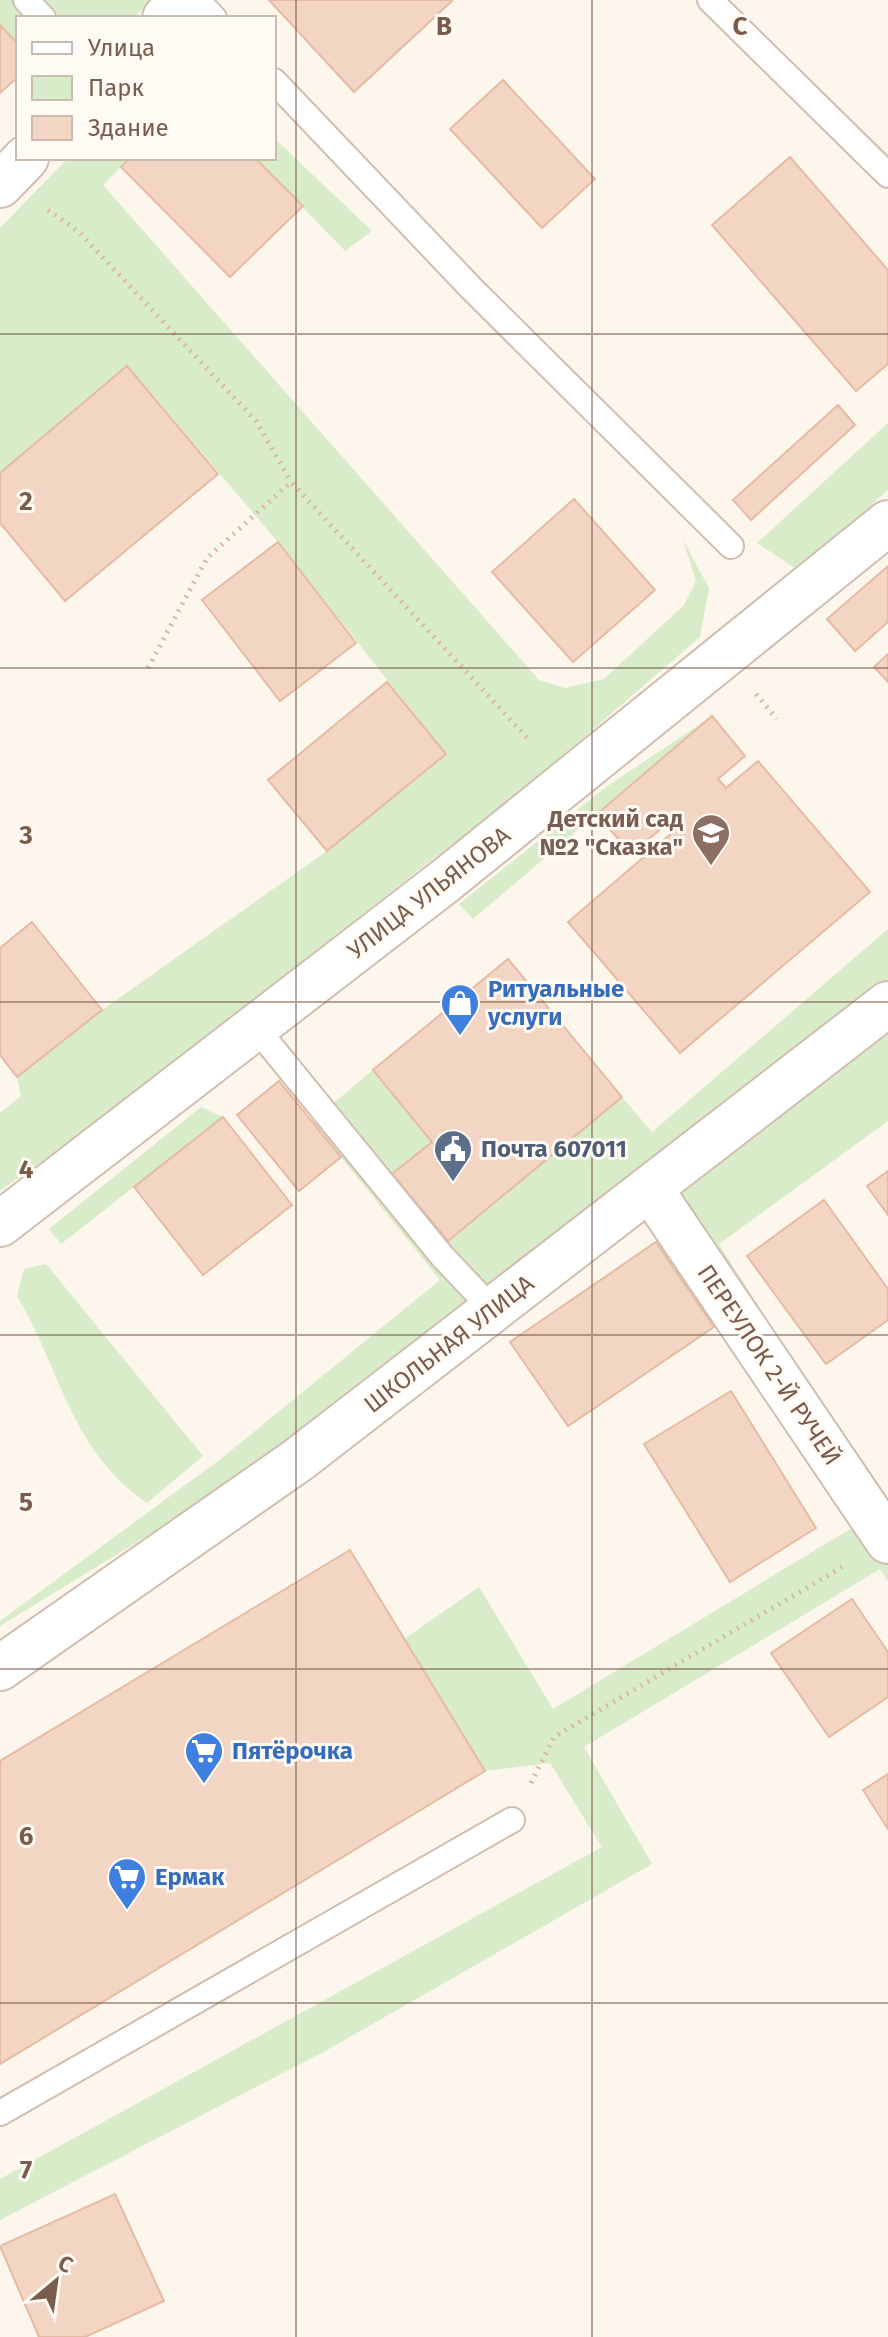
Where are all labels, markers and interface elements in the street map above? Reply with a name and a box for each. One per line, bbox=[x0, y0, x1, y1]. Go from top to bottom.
text: B bbox=[436, 11, 452, 42]
text: C bbox=[733, 11, 748, 42]
legend bbox=[16, 16, 276, 160]
text: Улица bbox=[88, 34, 155, 62]
text: Парк bbox=[88, 74, 145, 102]
text: Здание bbox=[88, 114, 169, 142]
text: 2 bbox=[19, 486, 33, 517]
place label: Детский сад №2 "Сказка" bbox=[540, 805, 684, 861]
school or university icon: Детский сад №2 "Сказка" bbox=[690, 812, 732, 867]
text: 3 bbox=[18, 820, 33, 851]
street label: УЛИЦА УЛЬЯНОВА bbox=[342, 821, 516, 965]
place label: Ритуальные услуги bbox=[487, 975, 624, 1031]
shop icon: Ритуальные услуги bbox=[439, 982, 481, 1037]
public building icon: Почта 607011 bbox=[432, 1128, 474, 1183]
place label: Почта 607011 bbox=[481, 1135, 627, 1163]
text: 4 bbox=[19, 1154, 34, 1185]
street label: ПЕРЕУЛОК 2-Й РУЧЕЙ bbox=[691, 1259, 847, 1471]
street label: ШКОЛЬНАЯ УЛИЦА bbox=[359, 1269, 539, 1419]
text: 5 bbox=[19, 1487, 33, 1518]
supermarket icon: Пятёрочка bbox=[183, 1730, 225, 1785]
place label: Пятёрочка bbox=[232, 1737, 353, 1765]
text: 6 bbox=[19, 1821, 34, 1852]
supermarket icon: Ермак bbox=[106, 1856, 148, 1911]
place label: Ермак bbox=[155, 1863, 225, 1891]
text: 7 bbox=[20, 2155, 32, 2186]
north arrow bbox=[16, 2241, 96, 2321]
text: С bbox=[53, 2249, 78, 2279]

